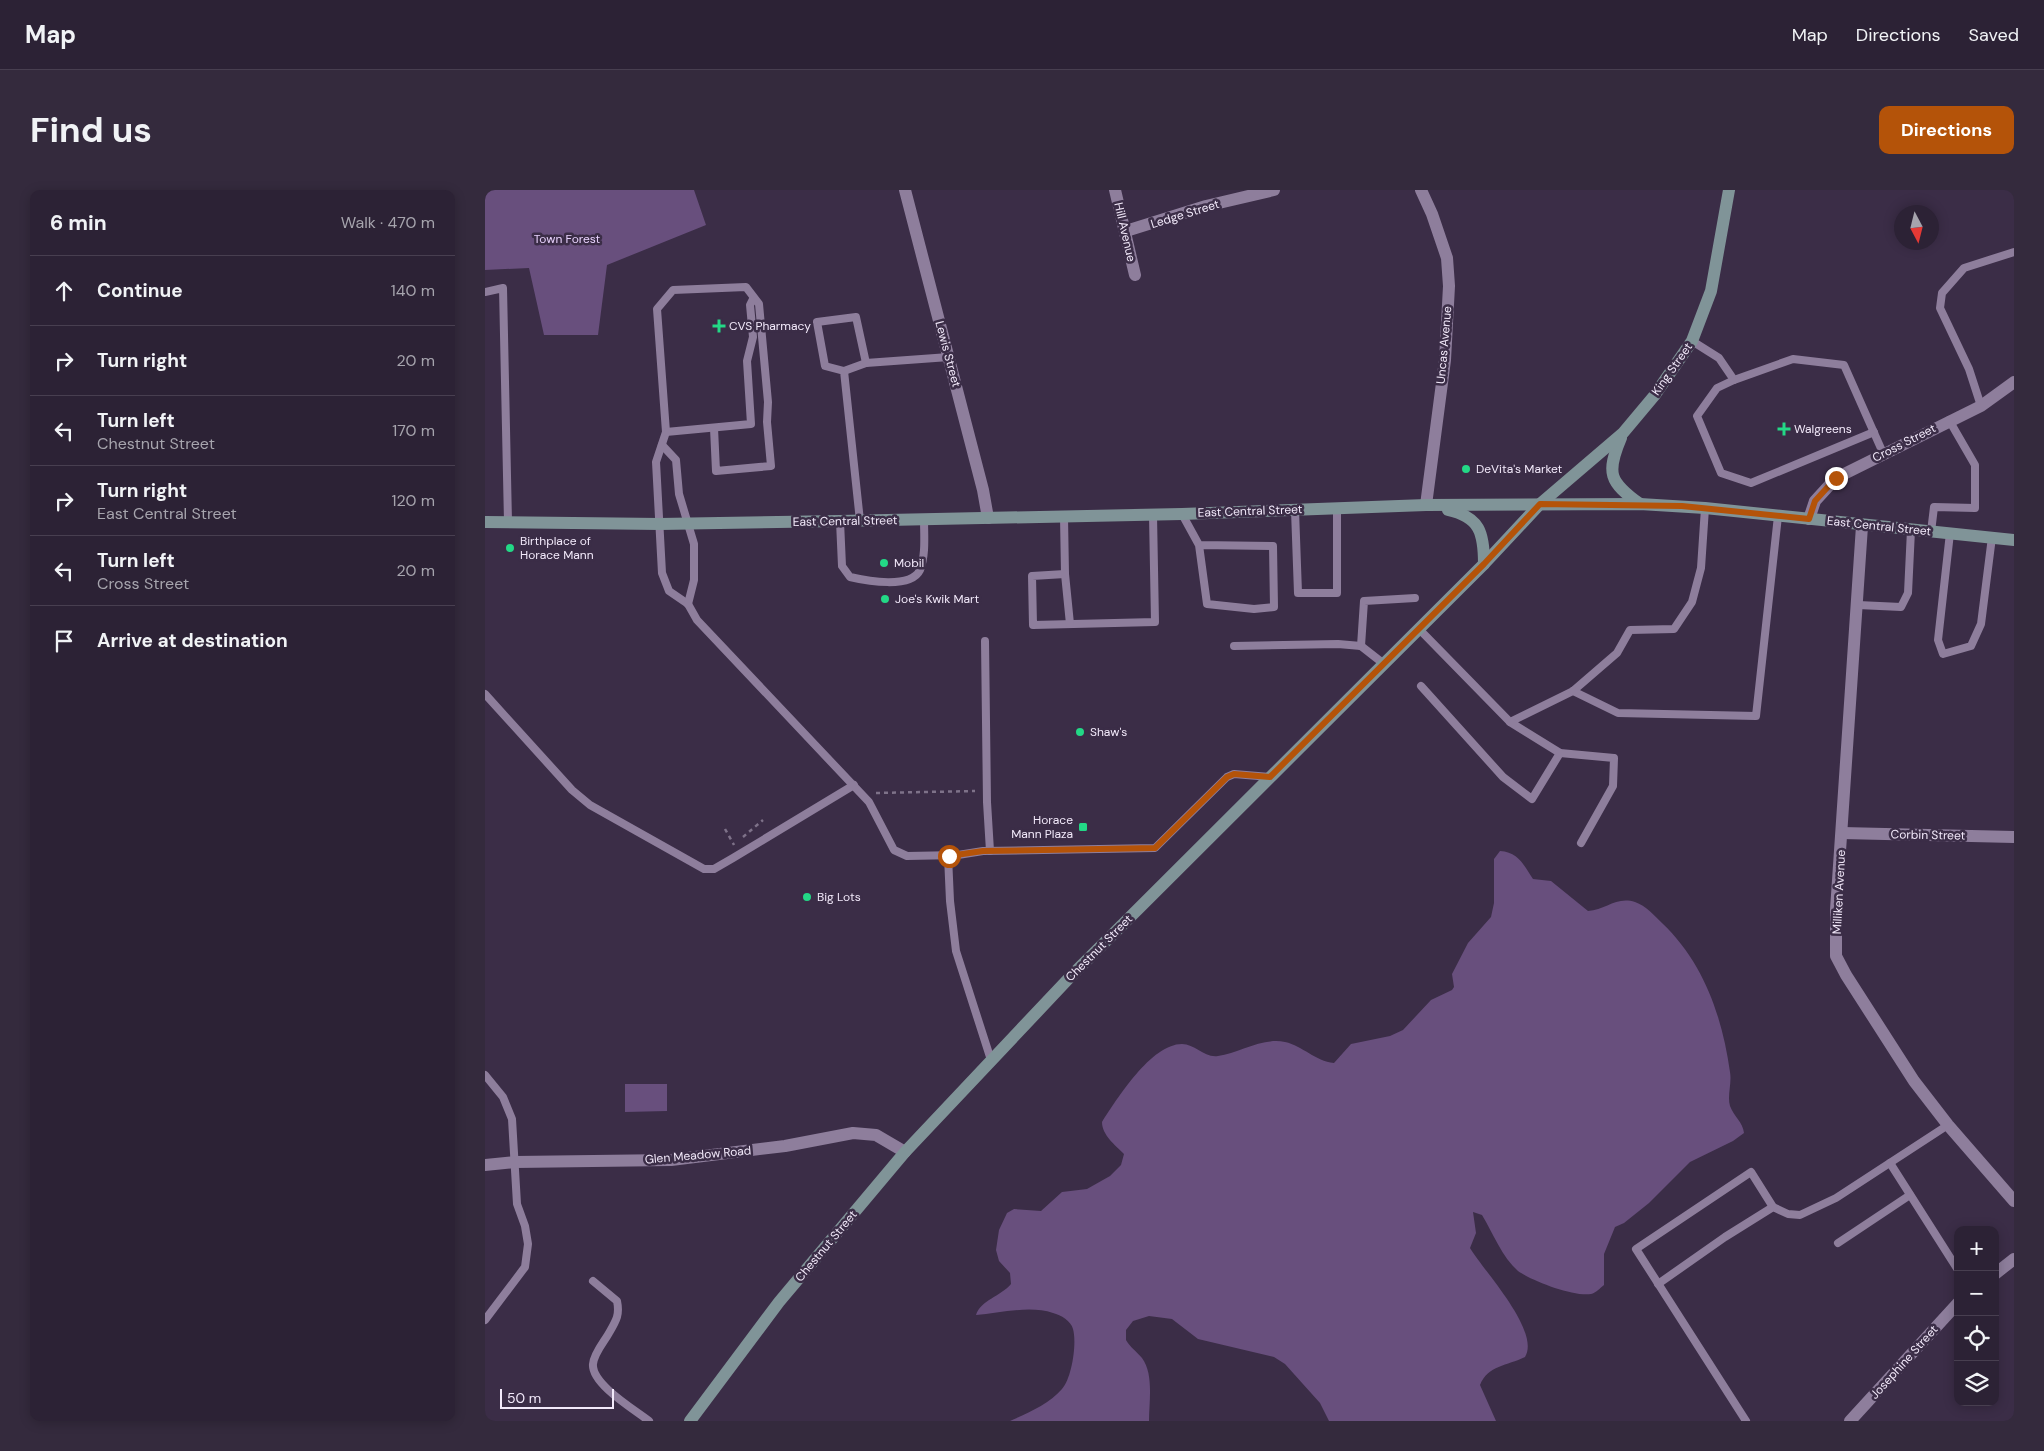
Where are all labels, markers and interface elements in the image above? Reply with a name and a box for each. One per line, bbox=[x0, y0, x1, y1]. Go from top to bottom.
text: Map bbox=[25, 19, 76, 50]
text: Map bbox=[1792, 23, 1828, 47]
text: Directions bbox=[1856, 23, 1941, 47]
text: Saved bbox=[1969, 23, 2019, 47]
button: Directions bbox=[1879, 106, 2014, 154]
text: Find us bbox=[30, 107, 152, 153]
street label: Ledge Street bbox=[1149, 196, 1222, 232]
street label: Hill Avenue bbox=[1110, 201, 1140, 263]
north arrow bbox=[1894, 205, 1939, 250]
text: 6 min bbox=[50, 209, 107, 237]
text: Walk · 470 m bbox=[341, 212, 435, 233]
park label: Town Forest bbox=[534, 231, 601, 247]
icon: ahead bbox=[50, 277, 78, 305]
text: Continue bbox=[97, 278, 183, 303]
text: 140 m bbox=[391, 280, 435, 301]
street label: Uncas Avenue bbox=[1433, 305, 1455, 385]
place label: CVS Pharmacy bbox=[729, 318, 811, 334]
street label: Lewis Street bbox=[931, 319, 965, 389]
marker: CVS Pharmacy bbox=[713, 320, 725, 332]
street label: King Street bbox=[1648, 339, 1696, 398]
icon: right bbox=[50, 347, 78, 375]
text: Turn right bbox=[97, 348, 187, 373]
text: 20 m bbox=[396, 350, 435, 371]
text: Turn left bbox=[97, 408, 175, 433]
icon: left bbox=[50, 417, 78, 445]
text: 170 m bbox=[392, 420, 435, 441]
street label: Cross Street bbox=[1870, 420, 1939, 466]
place label: Walgreens bbox=[1794, 421, 1852, 437]
marker: Walgreens bbox=[1778, 423, 1790, 435]
text: Chestnut Street bbox=[97, 433, 215, 454]
place label: DeVita's Market bbox=[1476, 461, 1563, 477]
marker: DeVita's Market bbox=[1460, 463, 1472, 475]
route end bbox=[1825, 467, 1848, 490]
text: Turn right bbox=[97, 478, 187, 503]
icon: right bbox=[50, 487, 78, 515]
text: 120 m bbox=[391, 490, 435, 511]
street label: East Central Street bbox=[1197, 501, 1303, 521]
text: East Central Street bbox=[97, 503, 237, 524]
street label: East Central Street bbox=[792, 512, 898, 530]
street label: East Central Street bbox=[1826, 513, 1932, 539]
place label: Birthplace of Horace Mann bbox=[520, 533, 594, 563]
marker: Birthplace of Horace Mann bbox=[504, 542, 516, 554]
text: Turn left bbox=[97, 548, 175, 573]
place label: Mobil bbox=[894, 555, 924, 571]
icon: left bbox=[50, 557, 78, 585]
marker: Mobil bbox=[878, 557, 890, 569]
text: 20 m bbox=[396, 560, 435, 581]
text: Cross Street bbox=[97, 573, 189, 594]
place label: Joe's Kwik Mart bbox=[895, 591, 980, 607]
marker: Joe's Kwik Mart bbox=[879, 593, 891, 605]
icon: arrive bbox=[50, 627, 78, 655]
text: Arrive at destination bbox=[97, 628, 288, 653]
place label: Shaw's bbox=[1090, 724, 1127, 740]
marker: Shaw's bbox=[1074, 726, 1086, 738]
place label: Horace Mann Plaza bbox=[1011, 812, 1073, 842]
marker: Horace Mann Plaza bbox=[1077, 821, 1089, 833]
street label: Corbin Street bbox=[1891, 826, 1966, 844]
route start bbox=[938, 845, 961, 868]
street label: Milliken Avenue bbox=[1829, 849, 1849, 935]
place label: Big Lots bbox=[817, 889, 861, 905]
marker: Big Lots bbox=[801, 891, 813, 903]
street label: Chestnut Street bbox=[1062, 911, 1136, 985]
street label: Glen Meadow Road bbox=[644, 1142, 752, 1168]
street label: Chestnut Street bbox=[791, 1207, 861, 1285]
map controls bbox=[1954, 1226, 1999, 1406]
button: + bbox=[1954, 1226, 1999, 1271]
button: − bbox=[1954, 1271, 1999, 1316]
button: locate bbox=[1954, 1316, 1999, 1361]
street label: Josephine Street bbox=[1867, 1321, 1942, 1402]
button: layers bbox=[1954, 1361, 1999, 1406]
scale bar bbox=[500, 1386, 614, 1409]
text: 50 m bbox=[507, 1389, 541, 1407]

